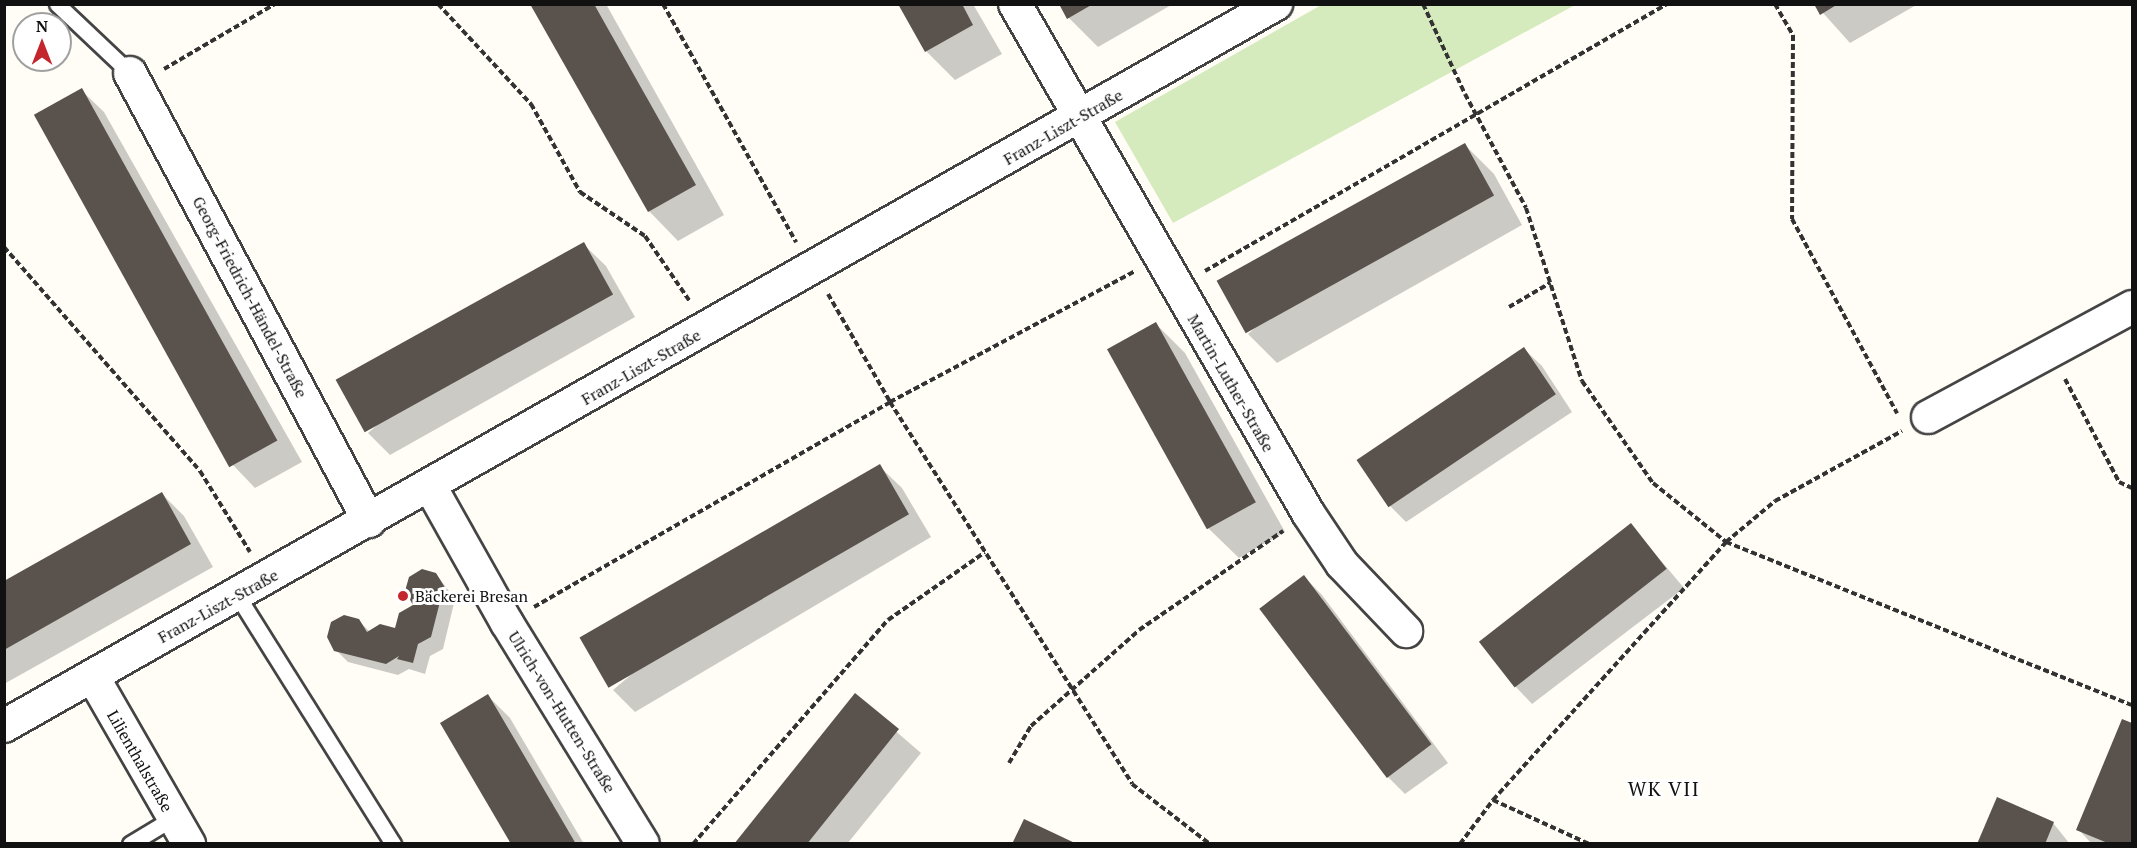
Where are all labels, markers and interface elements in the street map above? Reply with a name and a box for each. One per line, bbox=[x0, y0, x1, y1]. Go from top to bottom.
north arrow bbox=[12, 12, 72, 72]
text: N bbox=[36, 15, 48, 37]
street label: Franz-Liszt-Straße bbox=[1000, 85, 1126, 169]
street label: Georg-Friedrich-Händel-Straße bbox=[189, 193, 311, 401]
street label: Martin-Luther-Straße bbox=[1184, 311, 1278, 455]
street label: Franz-Liszt-Straße bbox=[578, 325, 704, 409]
street label: Franz-Liszt-Straße bbox=[155, 565, 281, 647]
place label: Bäckerei Bresan bbox=[415, 586, 528, 606]
marker: Bäckerei Bresan bbox=[396, 589, 410, 603]
street label: Ulrich-von-Hutten-Straße bbox=[504, 628, 620, 796]
street label: Lilienthalstraße bbox=[103, 707, 177, 815]
district label: WK VII bbox=[1627, 776, 1701, 800]

